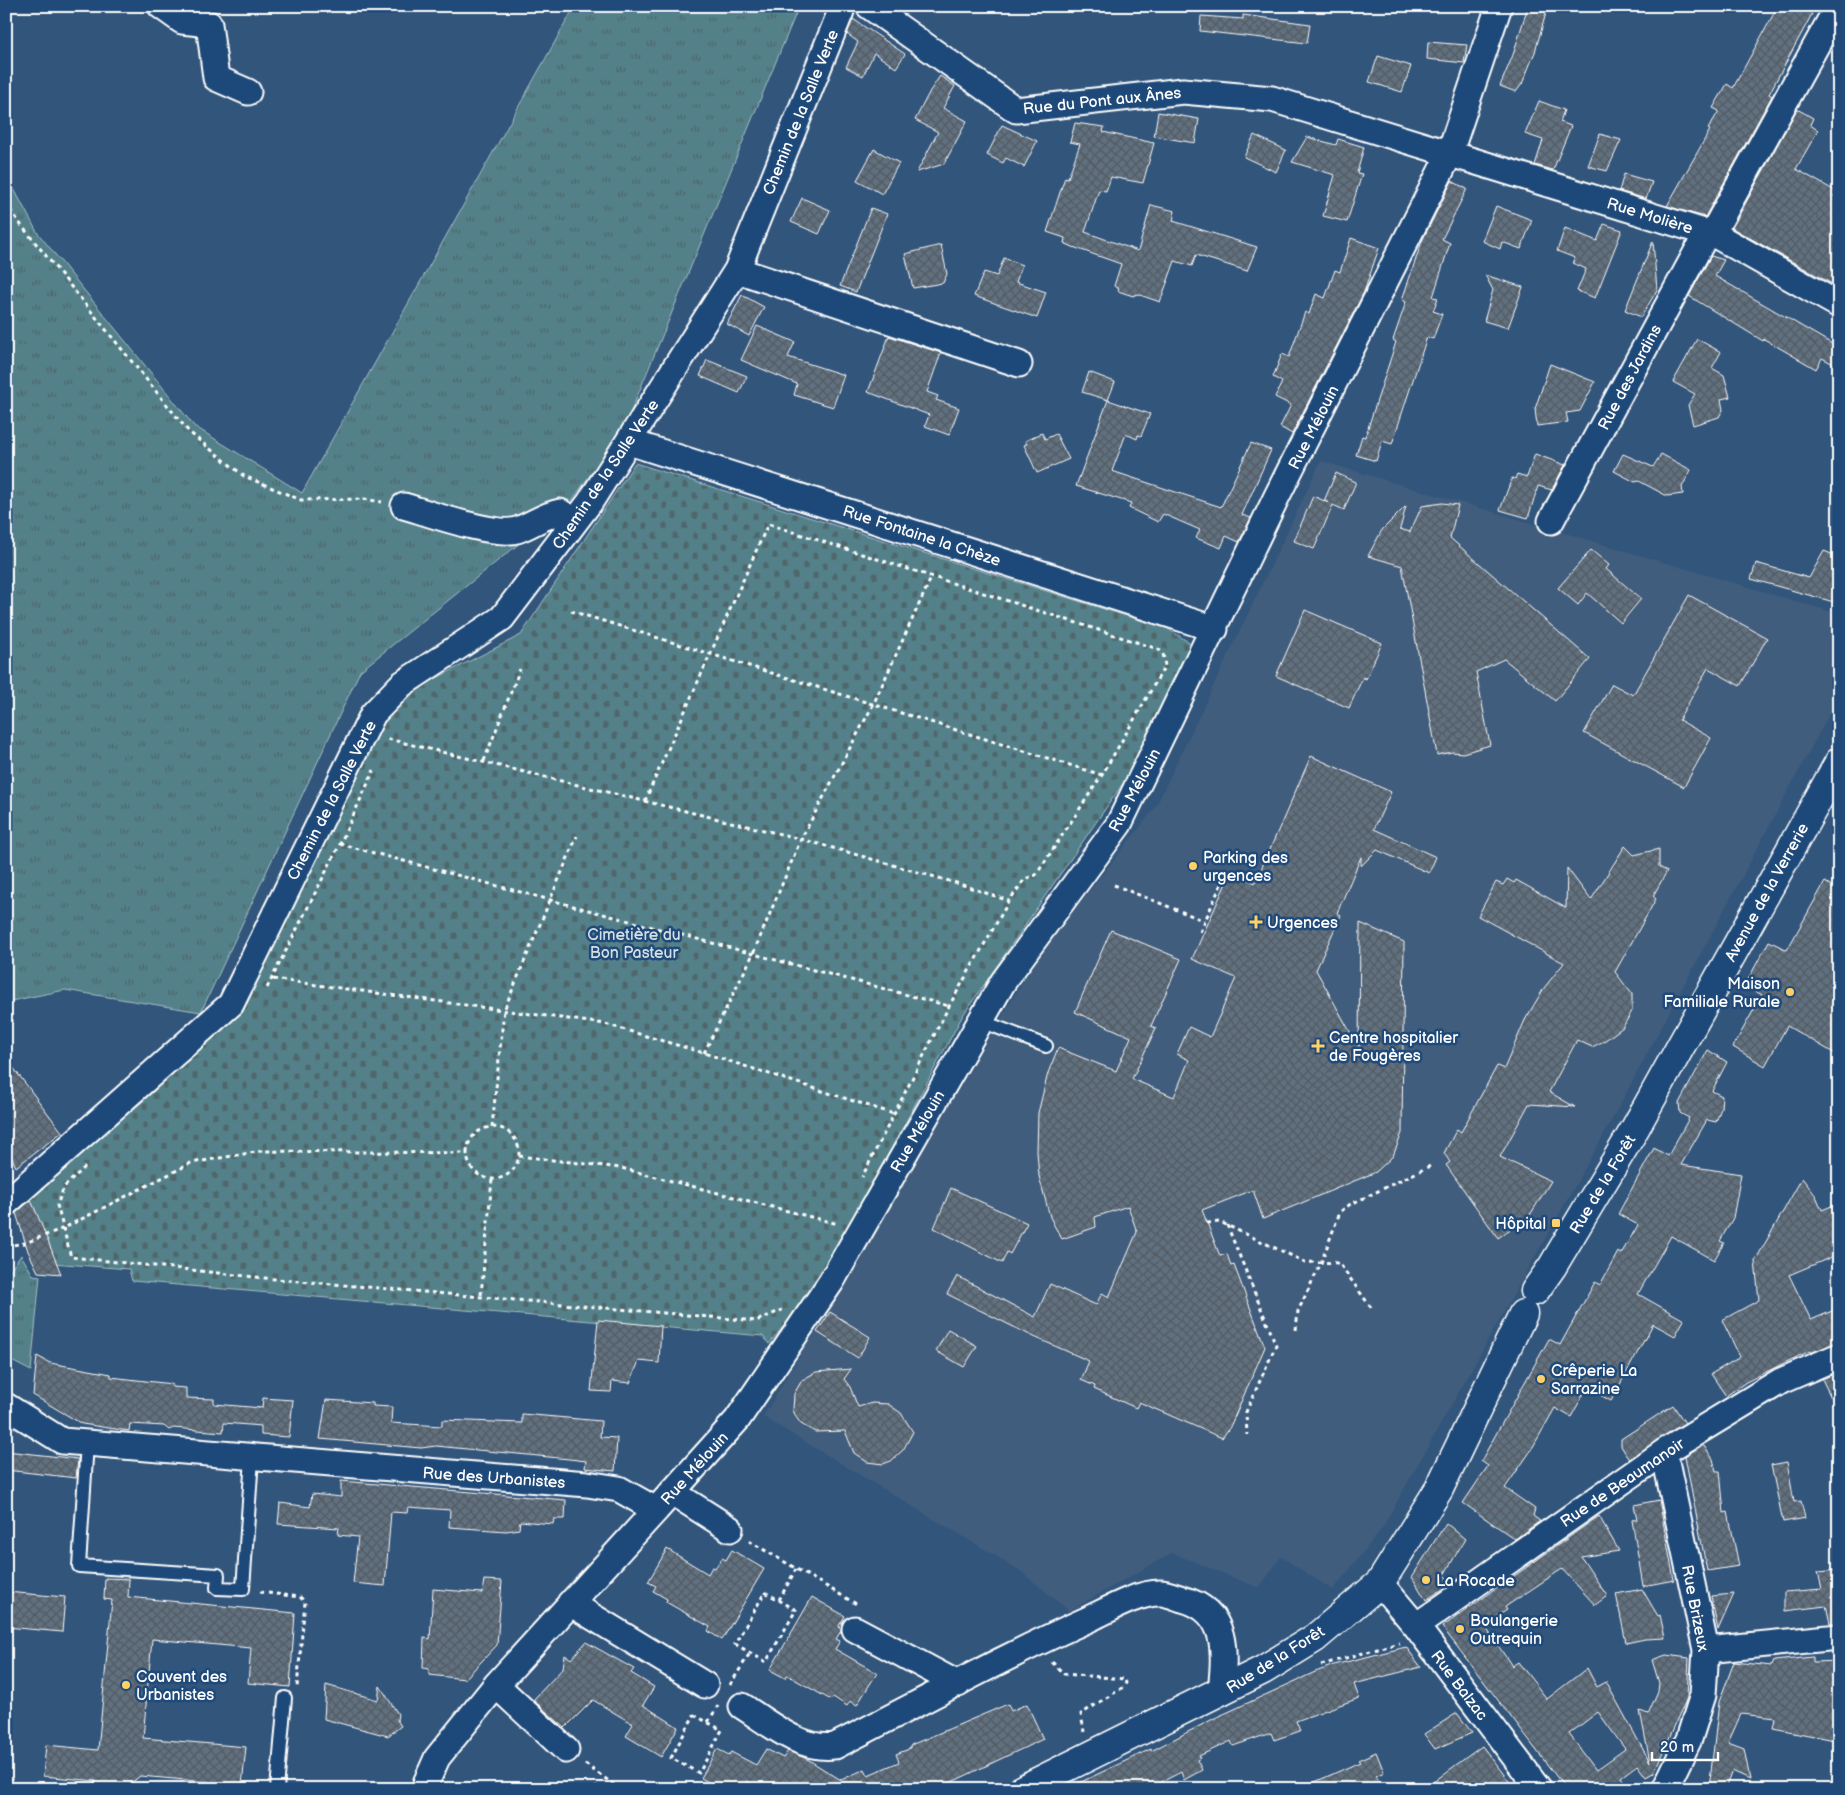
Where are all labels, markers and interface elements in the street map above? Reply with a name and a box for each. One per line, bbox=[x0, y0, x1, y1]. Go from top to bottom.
street label: Chemin de la Salle Verte bbox=[760, 27, 843, 198]
street label: Rue du Pont aux Ânes bbox=[1022, 82, 1182, 119]
street label: Rue Molière bbox=[1604, 194, 1695, 239]
street label: Rue des Jardins bbox=[1595, 322, 1666, 434]
street label: Rue Mélouin bbox=[1285, 383, 1344, 473]
street label: Chemin de la Salle Verte bbox=[549, 396, 664, 553]
street label: Rue Fontaine la Chèze bbox=[840, 502, 1003, 571]
street label: Chemin de la Salle Verte bbox=[284, 717, 381, 884]
street label: Rue Mélouin bbox=[1105, 746, 1165, 836]
street label: Avenue de la Verrerie bbox=[1721, 820, 1813, 965]
place label: Parking des urgences bbox=[1203, 849, 1288, 886]
marker: Parking des urgences bbox=[1187, 860, 1199, 872]
place label: Urgences bbox=[1267, 914, 1338, 933]
marker: Urgences bbox=[1249, 915, 1263, 929]
park label: Cimetière du Bon Pasteur bbox=[587, 926, 681, 963]
place label: Maison Familiale Rurale bbox=[1664, 975, 1781, 1012]
marker: Maison Familiale Rurale bbox=[1784, 986, 1796, 998]
place label: Centre hospitalier de Fougères bbox=[1329, 1029, 1458, 1066]
marker: Centre hospitalier de Fougères bbox=[1311, 1039, 1325, 1053]
street label: Rue Mélouin bbox=[887, 1087, 949, 1176]
street label: Rue de la Forêt bbox=[1566, 1132, 1640, 1238]
place label: Hôpital bbox=[1495, 1215, 1546, 1234]
marker: Hôpital bbox=[1550, 1217, 1562, 1229]
place label: Crêperie La Sarrazine bbox=[1551, 1362, 1637, 1399]
marker: Crêperie La Sarrazine bbox=[1535, 1373, 1547, 1385]
street label: Rue Mélouin bbox=[657, 1429, 733, 1509]
street label: Rue de Beaumanoir bbox=[1557, 1435, 1689, 1532]
street label: Rue des Urbanistes bbox=[422, 1464, 566, 1493]
street label: Rue Brizeux bbox=[1677, 1563, 1712, 1654]
place label: La Rocade bbox=[1436, 1572, 1515, 1591]
marker: La Rocade bbox=[1420, 1574, 1432, 1586]
place label: Boulangerie Outrequin bbox=[1470, 1612, 1559, 1649]
street label: Rue de la Forêt bbox=[1223, 1622, 1328, 1698]
marker: Boulangerie Outrequin bbox=[1454, 1623, 1466, 1635]
street label: Rue Balzac bbox=[1426, 1647, 1491, 1725]
place label: Couvent des Urbanistes bbox=[136, 1668, 227, 1705]
marker: Couvent des Urbanistes bbox=[120, 1679, 132, 1691]
scale bar bbox=[1652, 1730, 1719, 1762]
text: 20 m bbox=[1660, 1738, 1694, 1757]

